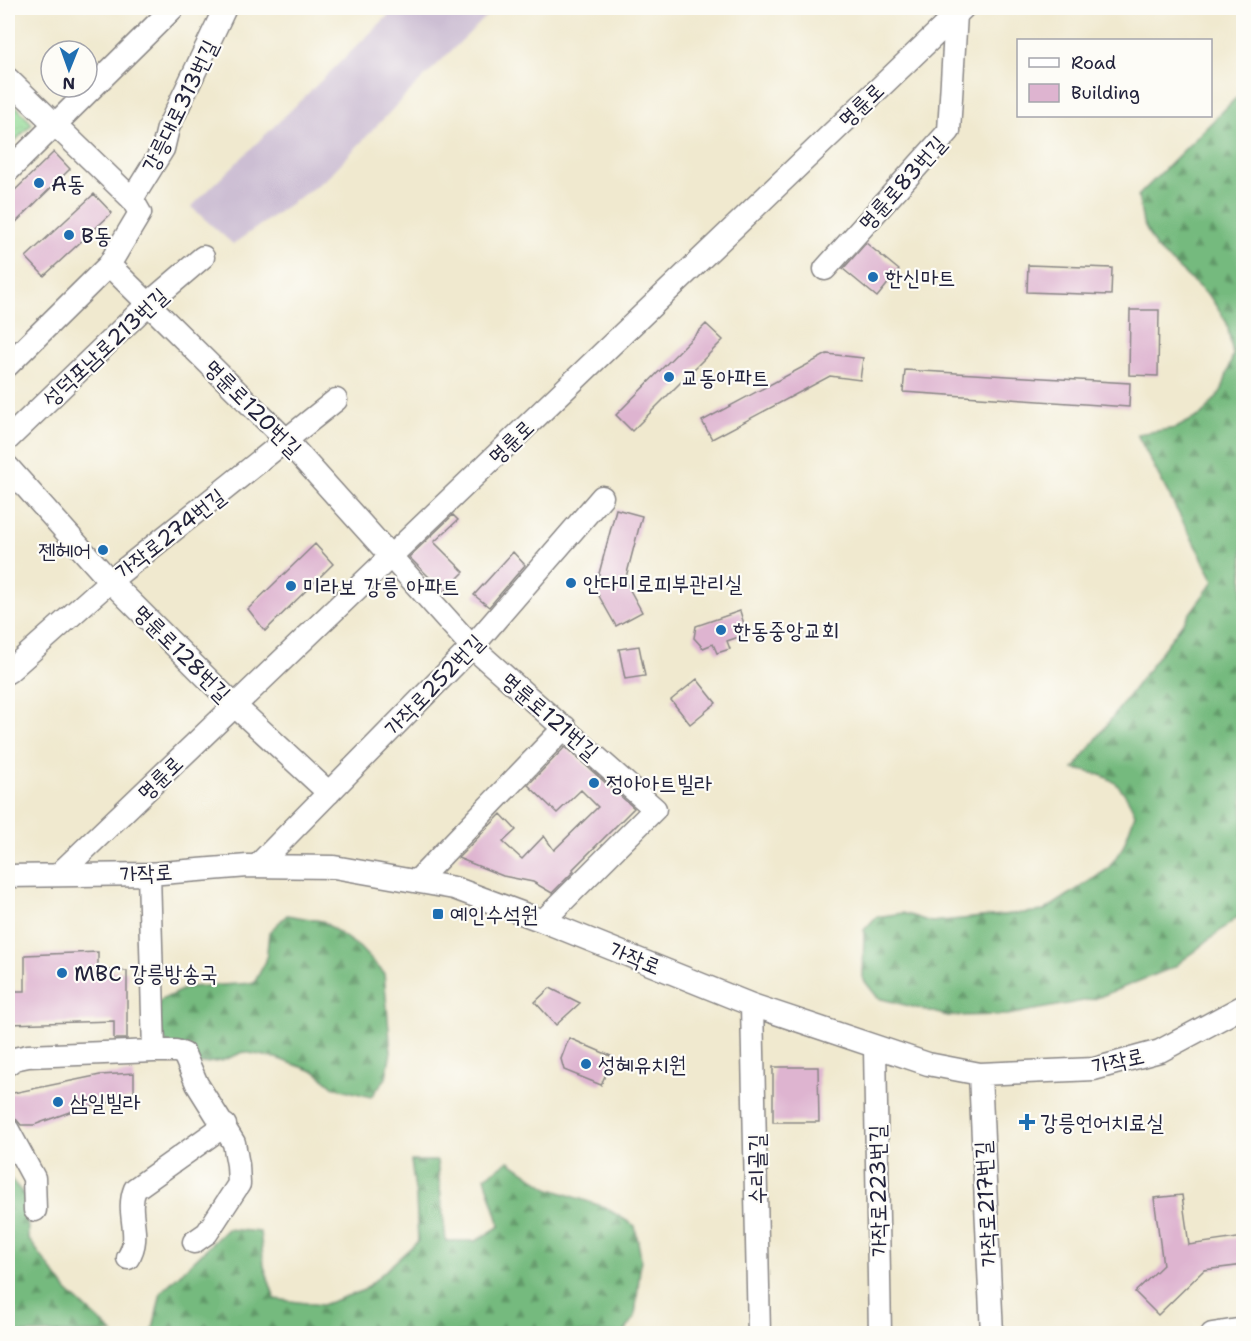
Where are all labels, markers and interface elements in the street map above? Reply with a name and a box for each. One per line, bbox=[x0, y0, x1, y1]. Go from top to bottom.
street label: 강릉대로313번길 bbox=[135, 35, 225, 177]
north arrow bbox=[39, 39, 99, 99]
legend bbox=[1017, 39, 1212, 117]
text: Road bbox=[1071, 51, 1116, 75]
text: N bbox=[62, 73, 75, 94]
street label: 명륜로 bbox=[832, 76, 890, 134]
text: Building bbox=[1071, 81, 1140, 105]
street label: 명륜로83번길 bbox=[852, 129, 952, 237]
place label: A동 bbox=[51, 169, 85, 198]
marker: A동 bbox=[32, 176, 46, 190]
place label: B동 bbox=[81, 221, 112, 250]
marker: B동 bbox=[62, 228, 76, 242]
place label: 한신마트 bbox=[885, 263, 956, 292]
marker: 한신마트 bbox=[866, 270, 880, 284]
street label: 성덕포남로213번길 bbox=[36, 281, 174, 413]
street label: 명륜로120번길 bbox=[198, 353, 308, 463]
place label: 교동아파트 bbox=[681, 363, 770, 392]
marker: 교동아파트 bbox=[662, 370, 676, 384]
street label: 명륜로 bbox=[482, 413, 540, 471]
street label: 가작로274번길 bbox=[109, 482, 231, 586]
place label: 젠헤어 bbox=[38, 536, 91, 565]
marker: 젠헤어 bbox=[96, 543, 110, 557]
place label: 안다미로피부관리실 bbox=[583, 569, 743, 598]
place label: 미라보 강릉 아파트 bbox=[303, 572, 460, 601]
marker: 안다미로피부관리실 bbox=[564, 576, 578, 590]
marker: 미라보 강릉 아파트 bbox=[284, 579, 298, 593]
street label: 명륜로128번길 bbox=[127, 598, 237, 708]
place label: 한동중앙교회 bbox=[733, 616, 839, 645]
marker: 한동중앙교회 bbox=[714, 623, 728, 637]
street label: 가작로252번길 bbox=[378, 628, 490, 742]
street label: 명륜로121번길 bbox=[495, 666, 605, 767]
street label: 명륜로 bbox=[131, 749, 189, 807]
place label: 정아아트빌라 bbox=[606, 769, 713, 798]
marker: 정아아트빌라 bbox=[587, 776, 601, 790]
street label: 가작로 bbox=[119, 857, 173, 889]
place label: 예인수석원 bbox=[450, 900, 539, 929]
marker: 예인수석원 bbox=[431, 907, 445, 921]
street label: 가작로 bbox=[605, 935, 665, 981]
place label: MBC 강릉방송국 bbox=[74, 959, 218, 988]
marker: MBC 강릉방송국 bbox=[55, 966, 69, 980]
street label: 가작로 bbox=[1089, 1041, 1147, 1081]
place label: 성혜유치원 bbox=[598, 1050, 687, 1079]
marker: 성혜유치원 bbox=[579, 1057, 593, 1071]
place label: 삼일빌라 bbox=[70, 1088, 141, 1117]
marker: 삼일빌라 bbox=[51, 1095, 65, 1109]
place label: 강릉언어치료실 bbox=[1040, 1108, 1164, 1137]
marker: 강릉언어치료실 bbox=[1018, 1113, 1036, 1131]
street label: 가작로223번길 bbox=[862, 1124, 894, 1257]
street label: 수리골길 bbox=[742, 1133, 772, 1205]
street label: 가작로217번길 bbox=[968, 1140, 1004, 1268]

